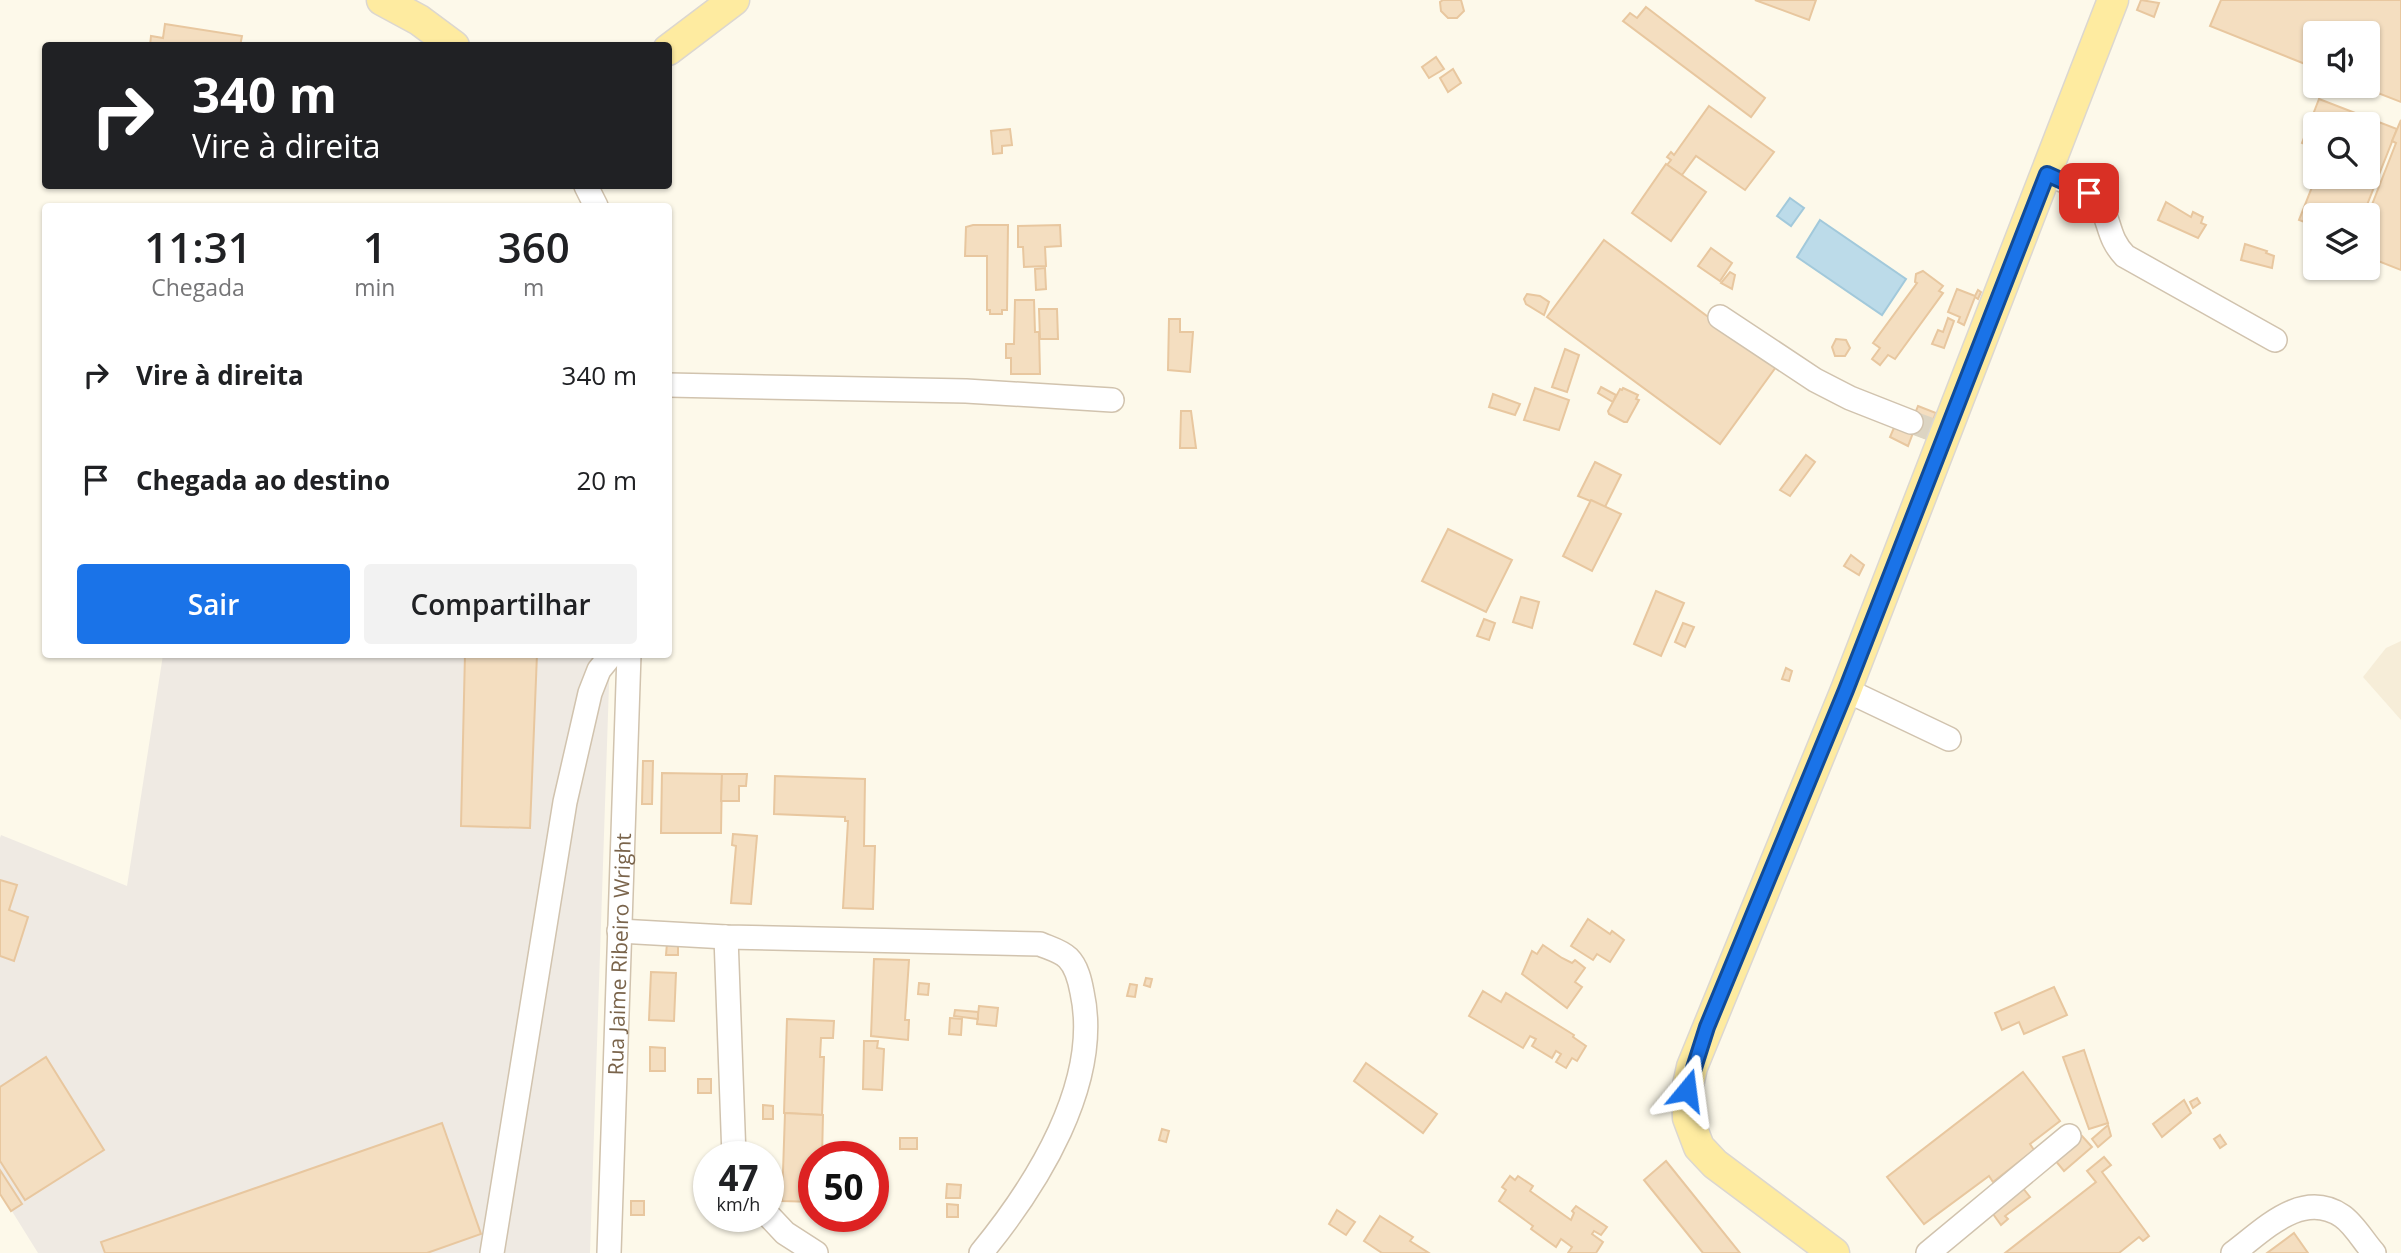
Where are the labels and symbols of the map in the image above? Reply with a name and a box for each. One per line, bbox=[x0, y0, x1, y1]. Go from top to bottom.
pin bbox=[2059, 163, 2119, 223]
street label: Rua Jaime Ribeiro Wright bbox=[601, 833, 637, 1076]
position arrow bbox=[1650, 1053, 1724, 1127]
speed limit sign: 50 bbox=[798, 1141, 889, 1232]

